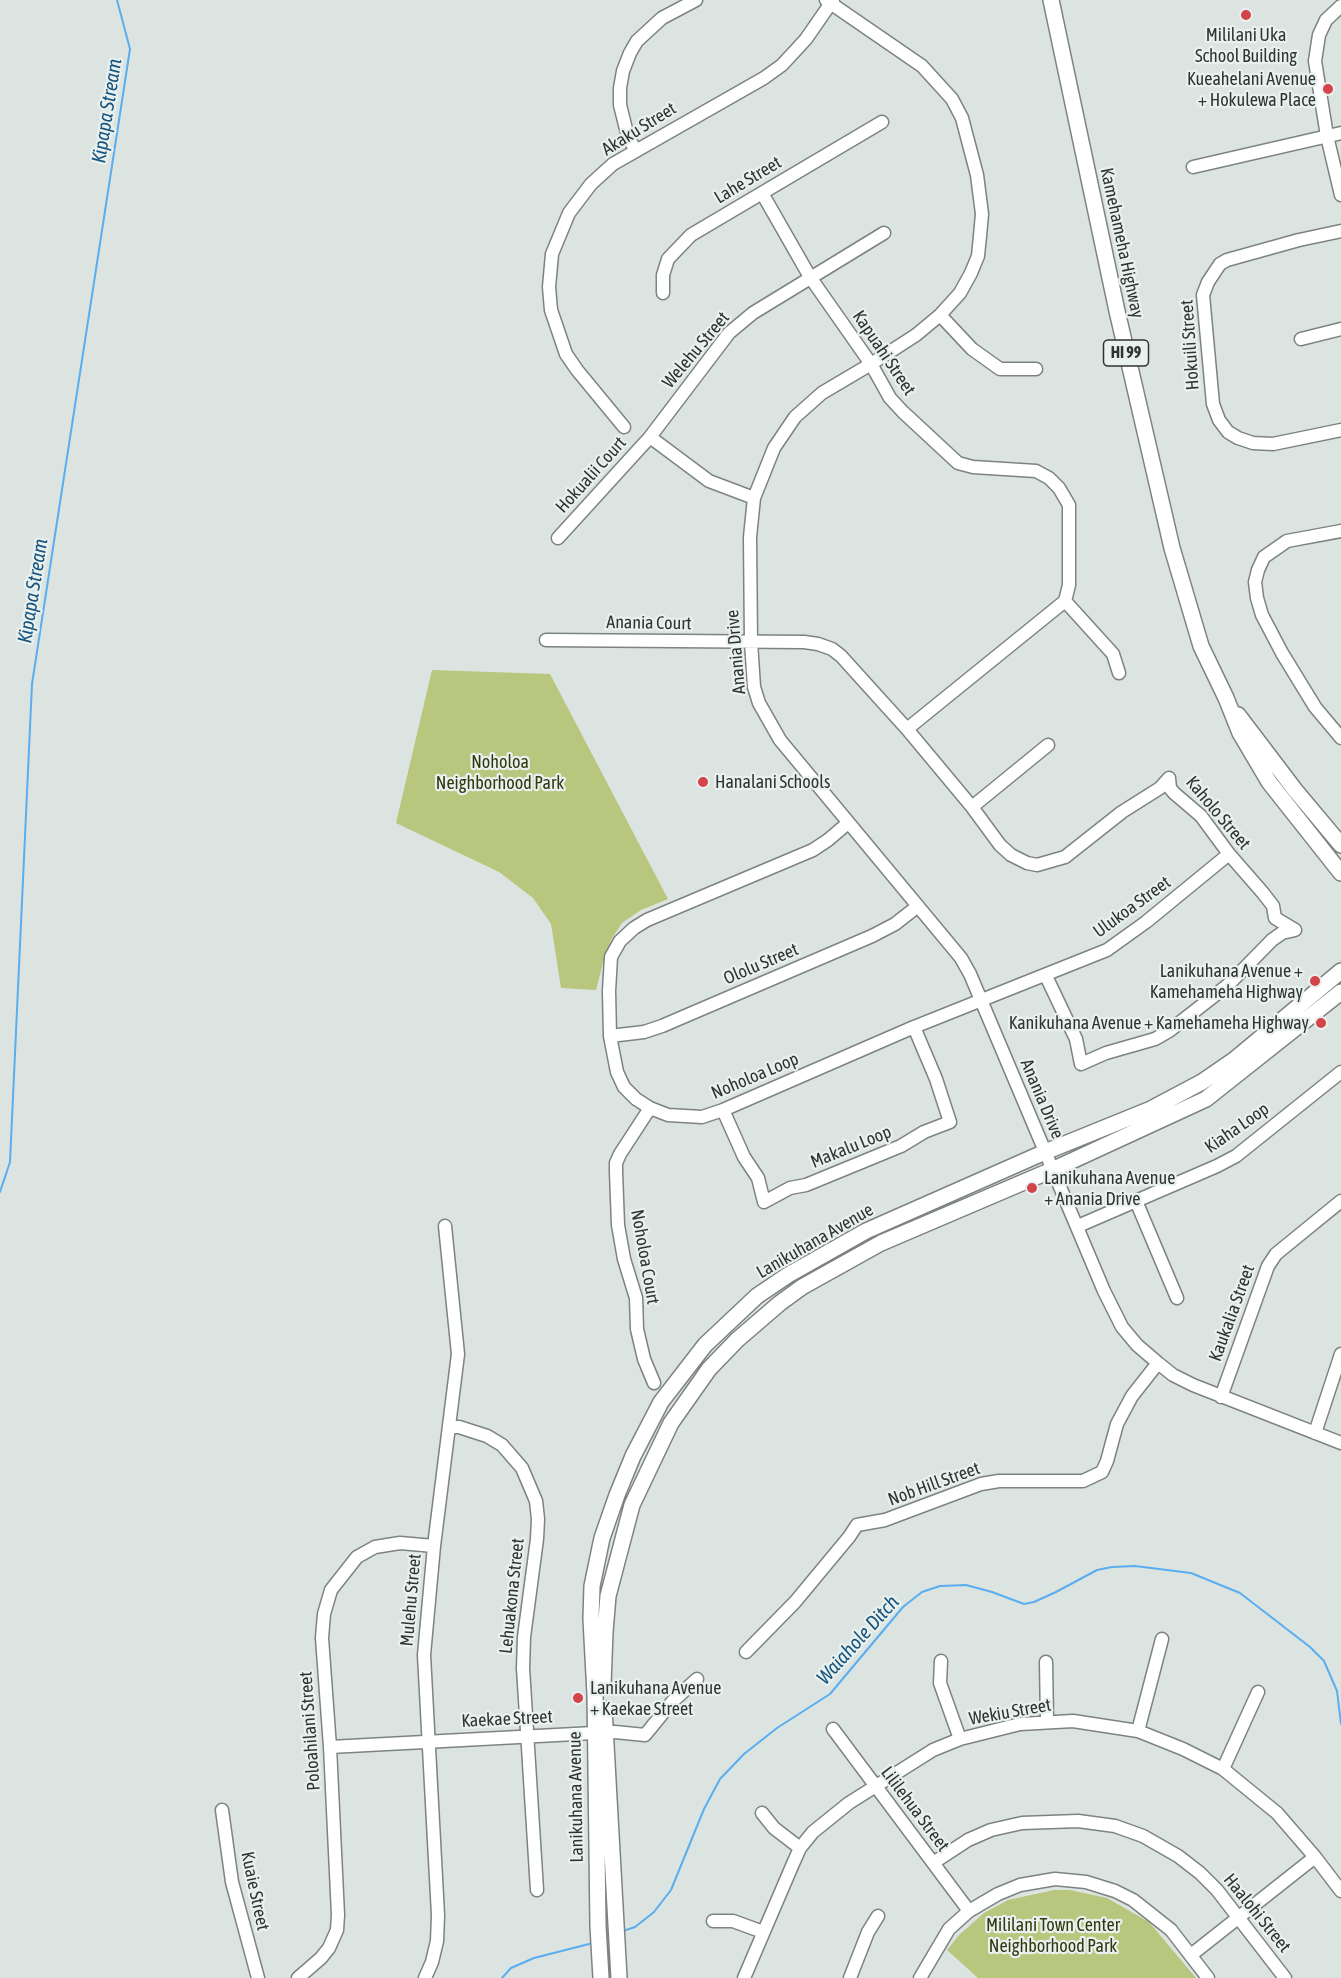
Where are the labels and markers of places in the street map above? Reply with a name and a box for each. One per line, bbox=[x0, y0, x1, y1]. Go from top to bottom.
marker: Mililani Uka School Building bbox=[1239, 8, 1253, 22]
place label: Mililani Uka School Building bbox=[1195, 24, 1297, 66]
place label: Kueahelani Avenue + Hokulewa Place bbox=[1187, 68, 1316, 110]
marker: Kueahelani Avenue + Hokulewa Place bbox=[1321, 82, 1335, 96]
place label: Hanalani Schools bbox=[715, 771, 830, 793]
marker: Hanalani Schools bbox=[696, 775, 710, 789]
place label: Lanikuhana Avenue + Kamehameha Highway bbox=[1150, 960, 1303, 1002]
marker: Lanikuhana Avenue + Kamehameha Highway bbox=[1308, 974, 1322, 988]
place label: Kanikuhana Avenue + Kamehameha Highway bbox=[1009, 1012, 1309, 1034]
marker: Kanikuhana Avenue + Kamehameha Highway bbox=[1314, 1016, 1328, 1030]
place label: Lanikuhana Avenue + Anania Drive bbox=[1044, 1167, 1175, 1210]
marker: Lanikuhana Avenue + Anania Drive bbox=[1025, 1181, 1039, 1195]
place label: Lanikuhana Avenue + Kaekae Street bbox=[590, 1677, 721, 1720]
marker: Lanikuhana Avenue + Kaekae Street bbox=[571, 1691, 585, 1705]

